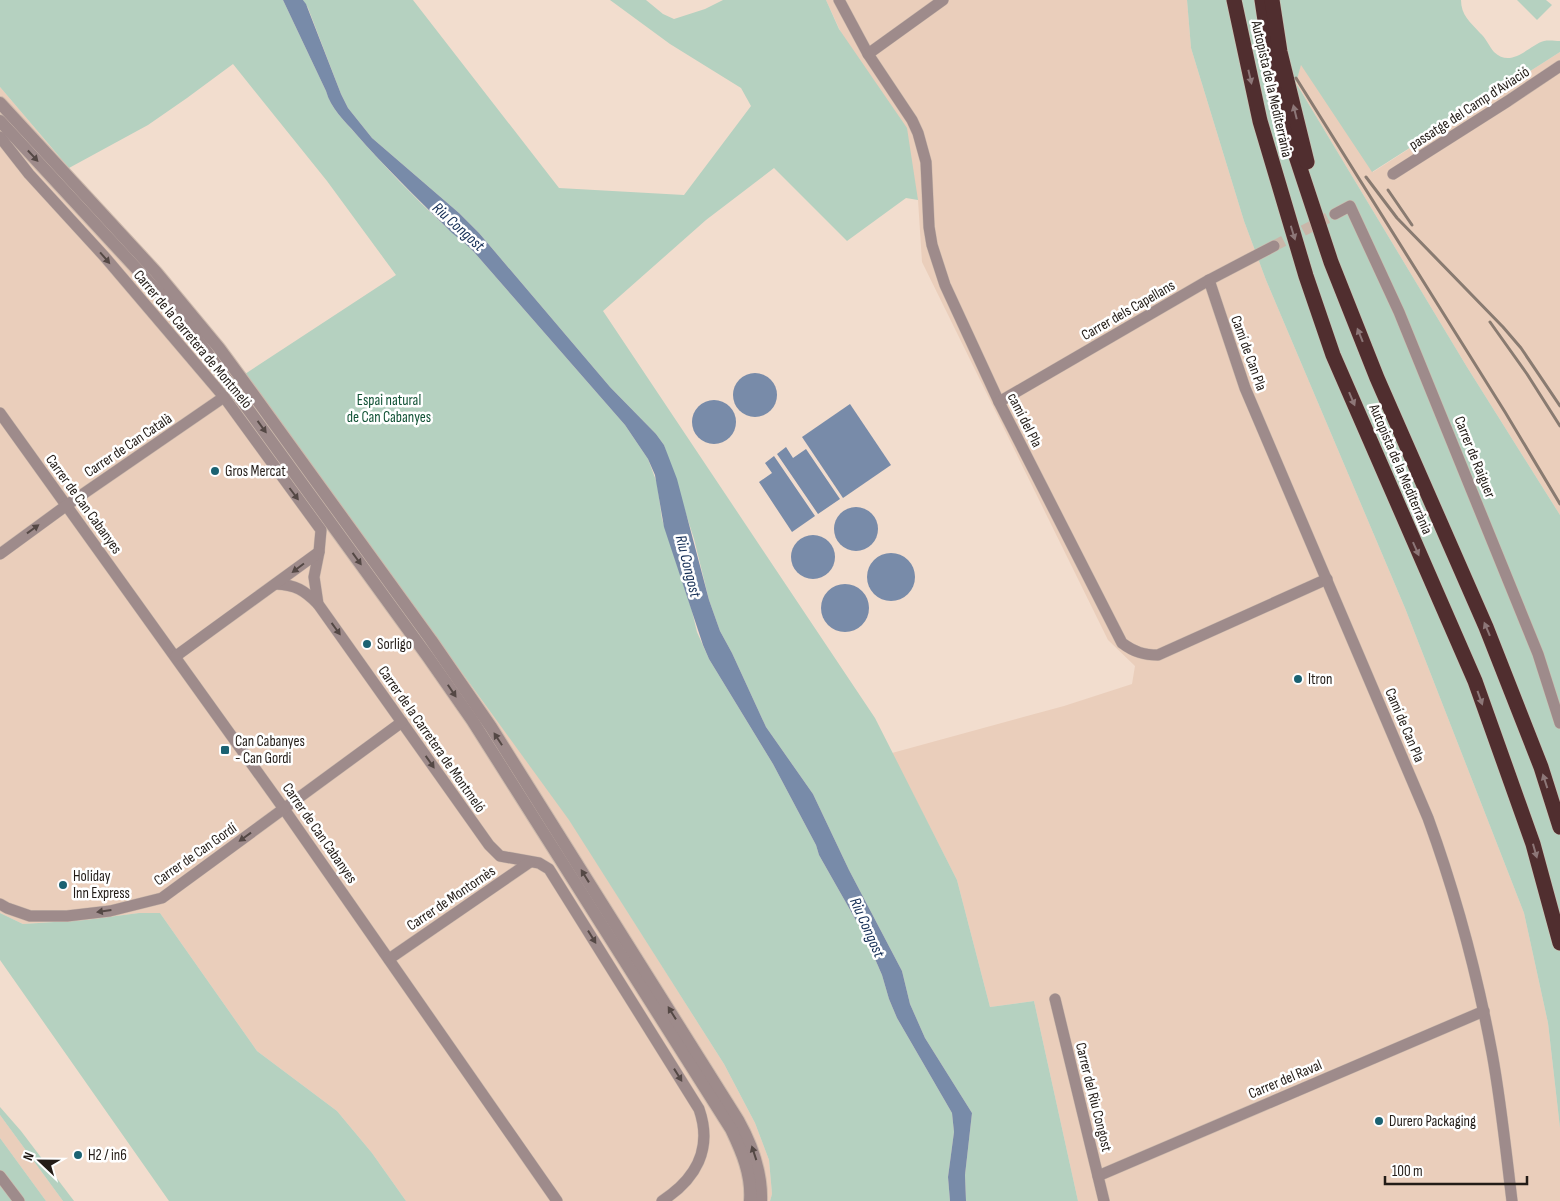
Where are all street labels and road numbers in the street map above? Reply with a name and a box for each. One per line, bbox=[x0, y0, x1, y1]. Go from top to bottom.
street label: Autopista de la Mediterrània bbox=[1246, 18, 1297, 159]
street label: passatge del Camp d'Aviació bbox=[1405, 62, 1533, 154]
street label: Carrer de la Carretera de Montmeló bbox=[129, 266, 256, 412]
street label: Carrer dels Capellans bbox=[1078, 276, 1178, 345]
street label: Camí de Can Pla bbox=[1226, 313, 1271, 394]
street label: camí del Pla bbox=[1003, 390, 1046, 451]
street label: Autopista de la Mediterrània bbox=[1364, 400, 1437, 537]
street label: Carrer de Can Català bbox=[81, 409, 176, 482]
street label: Carrer de Raiguer bbox=[1450, 414, 1500, 501]
street label: Carrer de Can Cabanyes bbox=[41, 451, 126, 558]
street label: Carrer de la Carretera de Montmeló bbox=[374, 662, 490, 816]
street label: Camí de Can Pla bbox=[1380, 685, 1429, 765]
street label: Carrer de Can Cabanyes bbox=[278, 779, 361, 887]
street label: Carrer de Can Gordí bbox=[150, 819, 241, 890]
street label: Carrer de Montornès bbox=[403, 862, 499, 935]
street label: Carrer del Riu Congost bbox=[1071, 1041, 1116, 1154]
street label: Carrer del Raval bbox=[1246, 1055, 1325, 1103]

